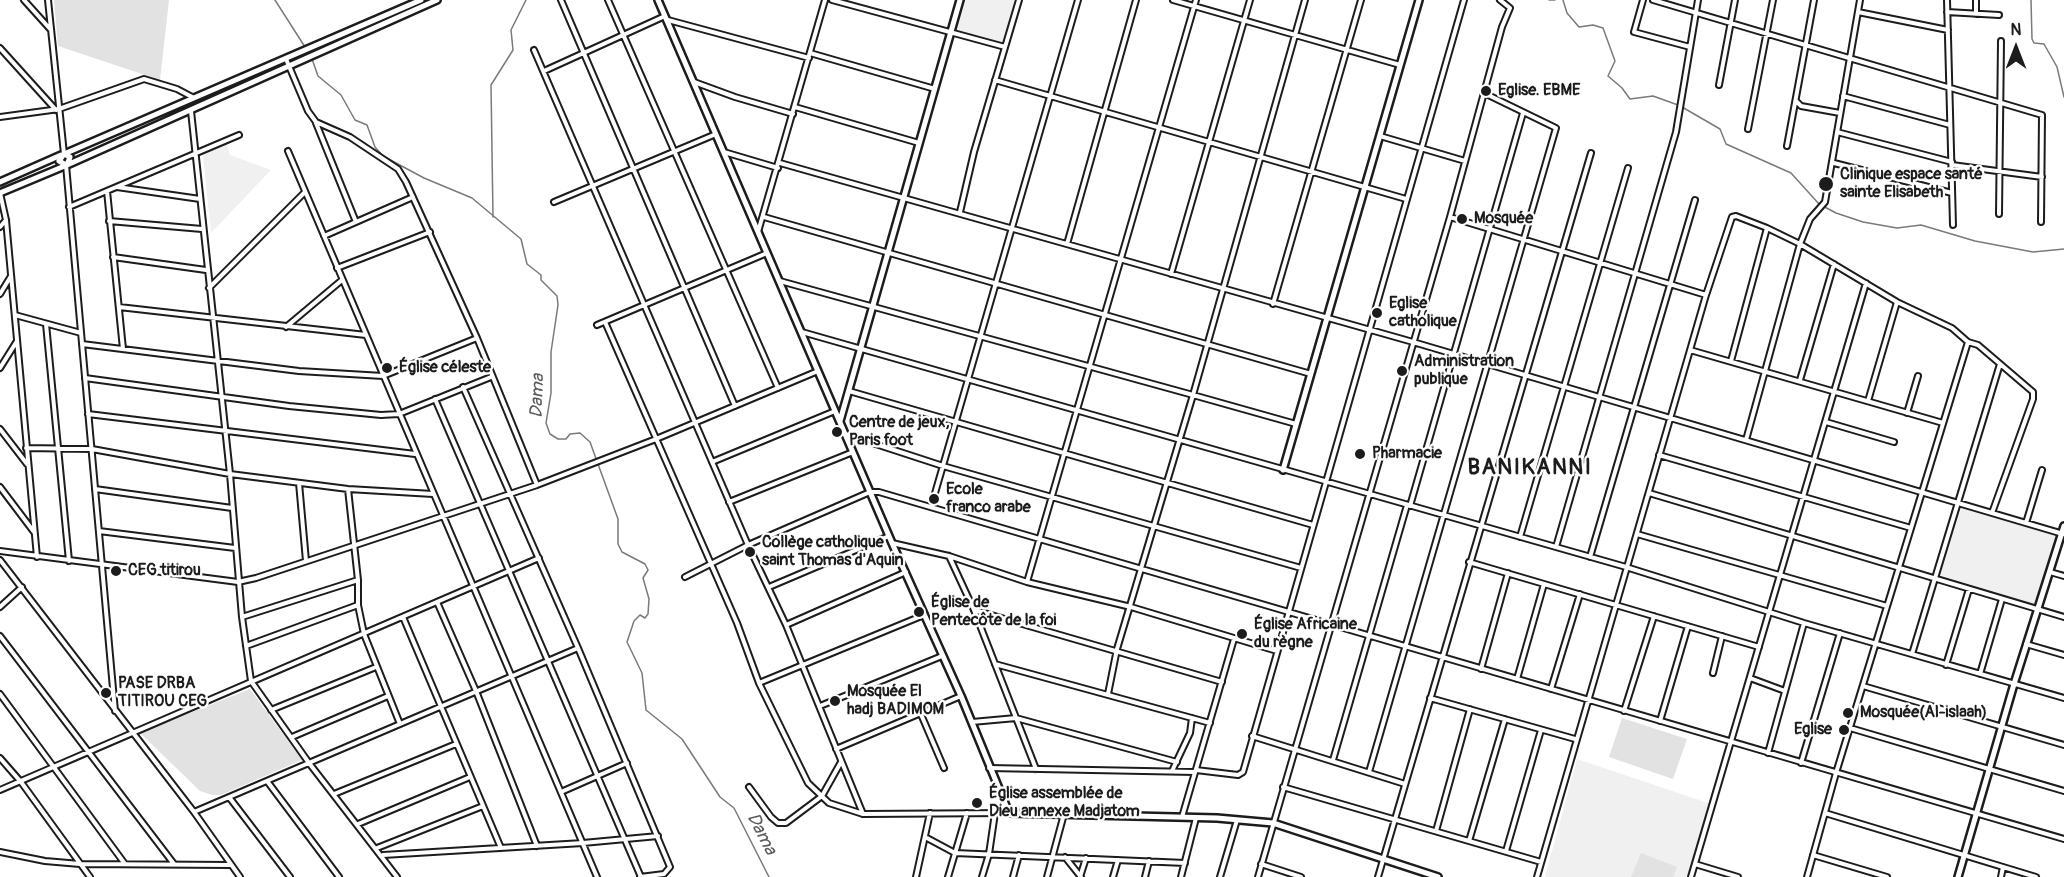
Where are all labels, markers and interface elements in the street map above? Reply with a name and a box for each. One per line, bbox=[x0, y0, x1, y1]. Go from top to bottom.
north arrow bbox=[1986, 18, 2046, 78]
text: N bbox=[2011, 20, 2021, 40]
place label: Eglise. EBME bbox=[1498, 81, 1580, 101]
marker: Eglise. EBME bbox=[1479, 84, 1493, 98]
place label: Clinique espace santé sainte Elisabeth bbox=[1840, 165, 1983, 203]
marker: Clinique espace santé sainte Elisabeth bbox=[1817, 175, 1835, 193]
place label: Mosquée bbox=[1474, 209, 1533, 229]
marker: Mosquée bbox=[1455, 212, 1469, 226]
place label: Eglise catholique bbox=[1389, 294, 1457, 332]
marker: Eglise catholique bbox=[1370, 306, 1384, 320]
place label: Administration publique bbox=[1414, 352, 1514, 390]
place label: Église céleste bbox=[399, 358, 491, 378]
marker: Église céleste bbox=[380, 361, 394, 375]
marker: Administration publique bbox=[1395, 364, 1409, 378]
water label: Dama bbox=[526, 374, 550, 418]
place label: Centre de jeux, Paris foot bbox=[849, 413, 950, 451]
marker: Centre de jeux, Paris foot bbox=[830, 425, 844, 439]
place label: Pharmacie bbox=[1372, 444, 1442, 464]
marker: Pharmacie bbox=[1353, 447, 1367, 461]
district label: BANIKANNI bbox=[1468, 455, 1592, 481]
place label: Ecole franco arabe bbox=[946, 480, 1031, 518]
marker: Ecole franco arabe bbox=[927, 492, 941, 506]
place label: Collège catholique saint Thomas d'Aquin bbox=[762, 533, 904, 571]
marker: Collège catholique saint Thomas d'Aquin bbox=[743, 545, 757, 559]
place label: CEG titirou bbox=[128, 561, 201, 581]
marker: CEG titirou bbox=[109, 564, 123, 578]
place label: Église de Pentecôte de la foi bbox=[931, 593, 1056, 631]
marker: Église de Pentecôte de la foi bbox=[912, 605, 926, 619]
place label: Église Africaine du règne bbox=[1254, 615, 1357, 653]
marker: Église Africaine du règne bbox=[1235, 627, 1249, 641]
place label: PASE DRBA TITIROU CEG bbox=[118, 674, 207, 712]
place label: Mosquée El hadj BADIMOM bbox=[847, 682, 944, 720]
marker: PASE DRBA TITIROU CEG bbox=[99, 686, 113, 700]
marker: Mosquée El hadj BADIMOM bbox=[828, 694, 842, 708]
place label: Mosquée(Al-islaah) bbox=[1860, 703, 1987, 723]
marker: Mosquée(Al-islaah) bbox=[1841, 706, 1855, 720]
place label: Eglise bbox=[1794, 720, 1832, 740]
marker: Eglise bbox=[1837, 723, 1851, 737]
place label: Église assemblée de Dieu annexe Madjatom bbox=[989, 784, 1140, 822]
marker: Église assemblée de Dieu annexe Madjatom bbox=[970, 796, 984, 810]
water label: Dama bbox=[741, 809, 781, 859]

